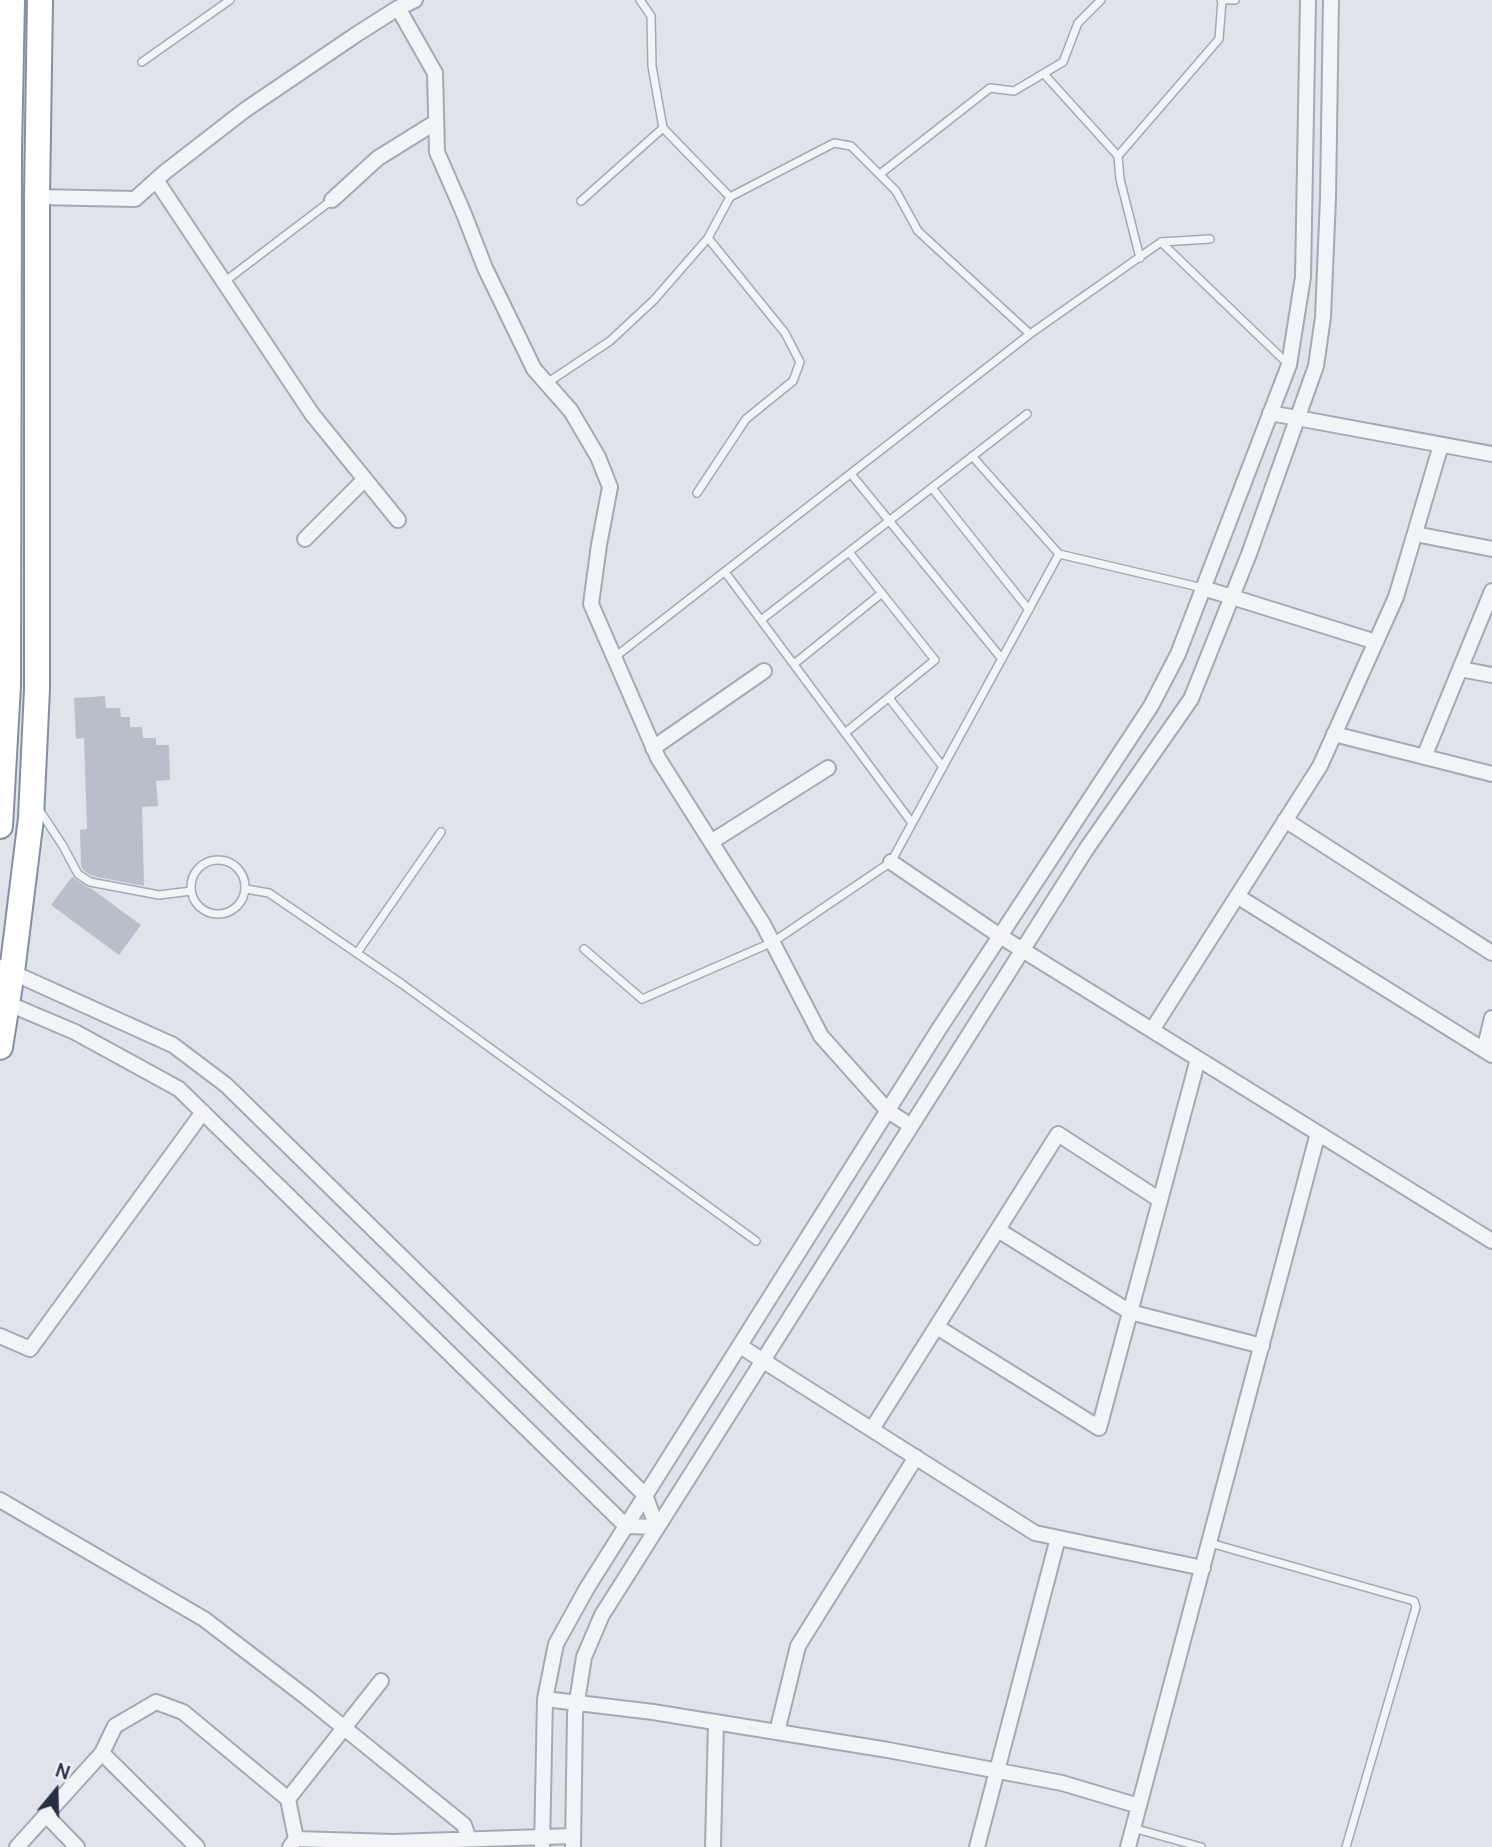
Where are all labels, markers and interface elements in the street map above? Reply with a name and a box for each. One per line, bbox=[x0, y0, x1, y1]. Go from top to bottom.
north arrow bbox=[21, 1756, 91, 1826]
text: N bbox=[52, 1757, 74, 1786]

